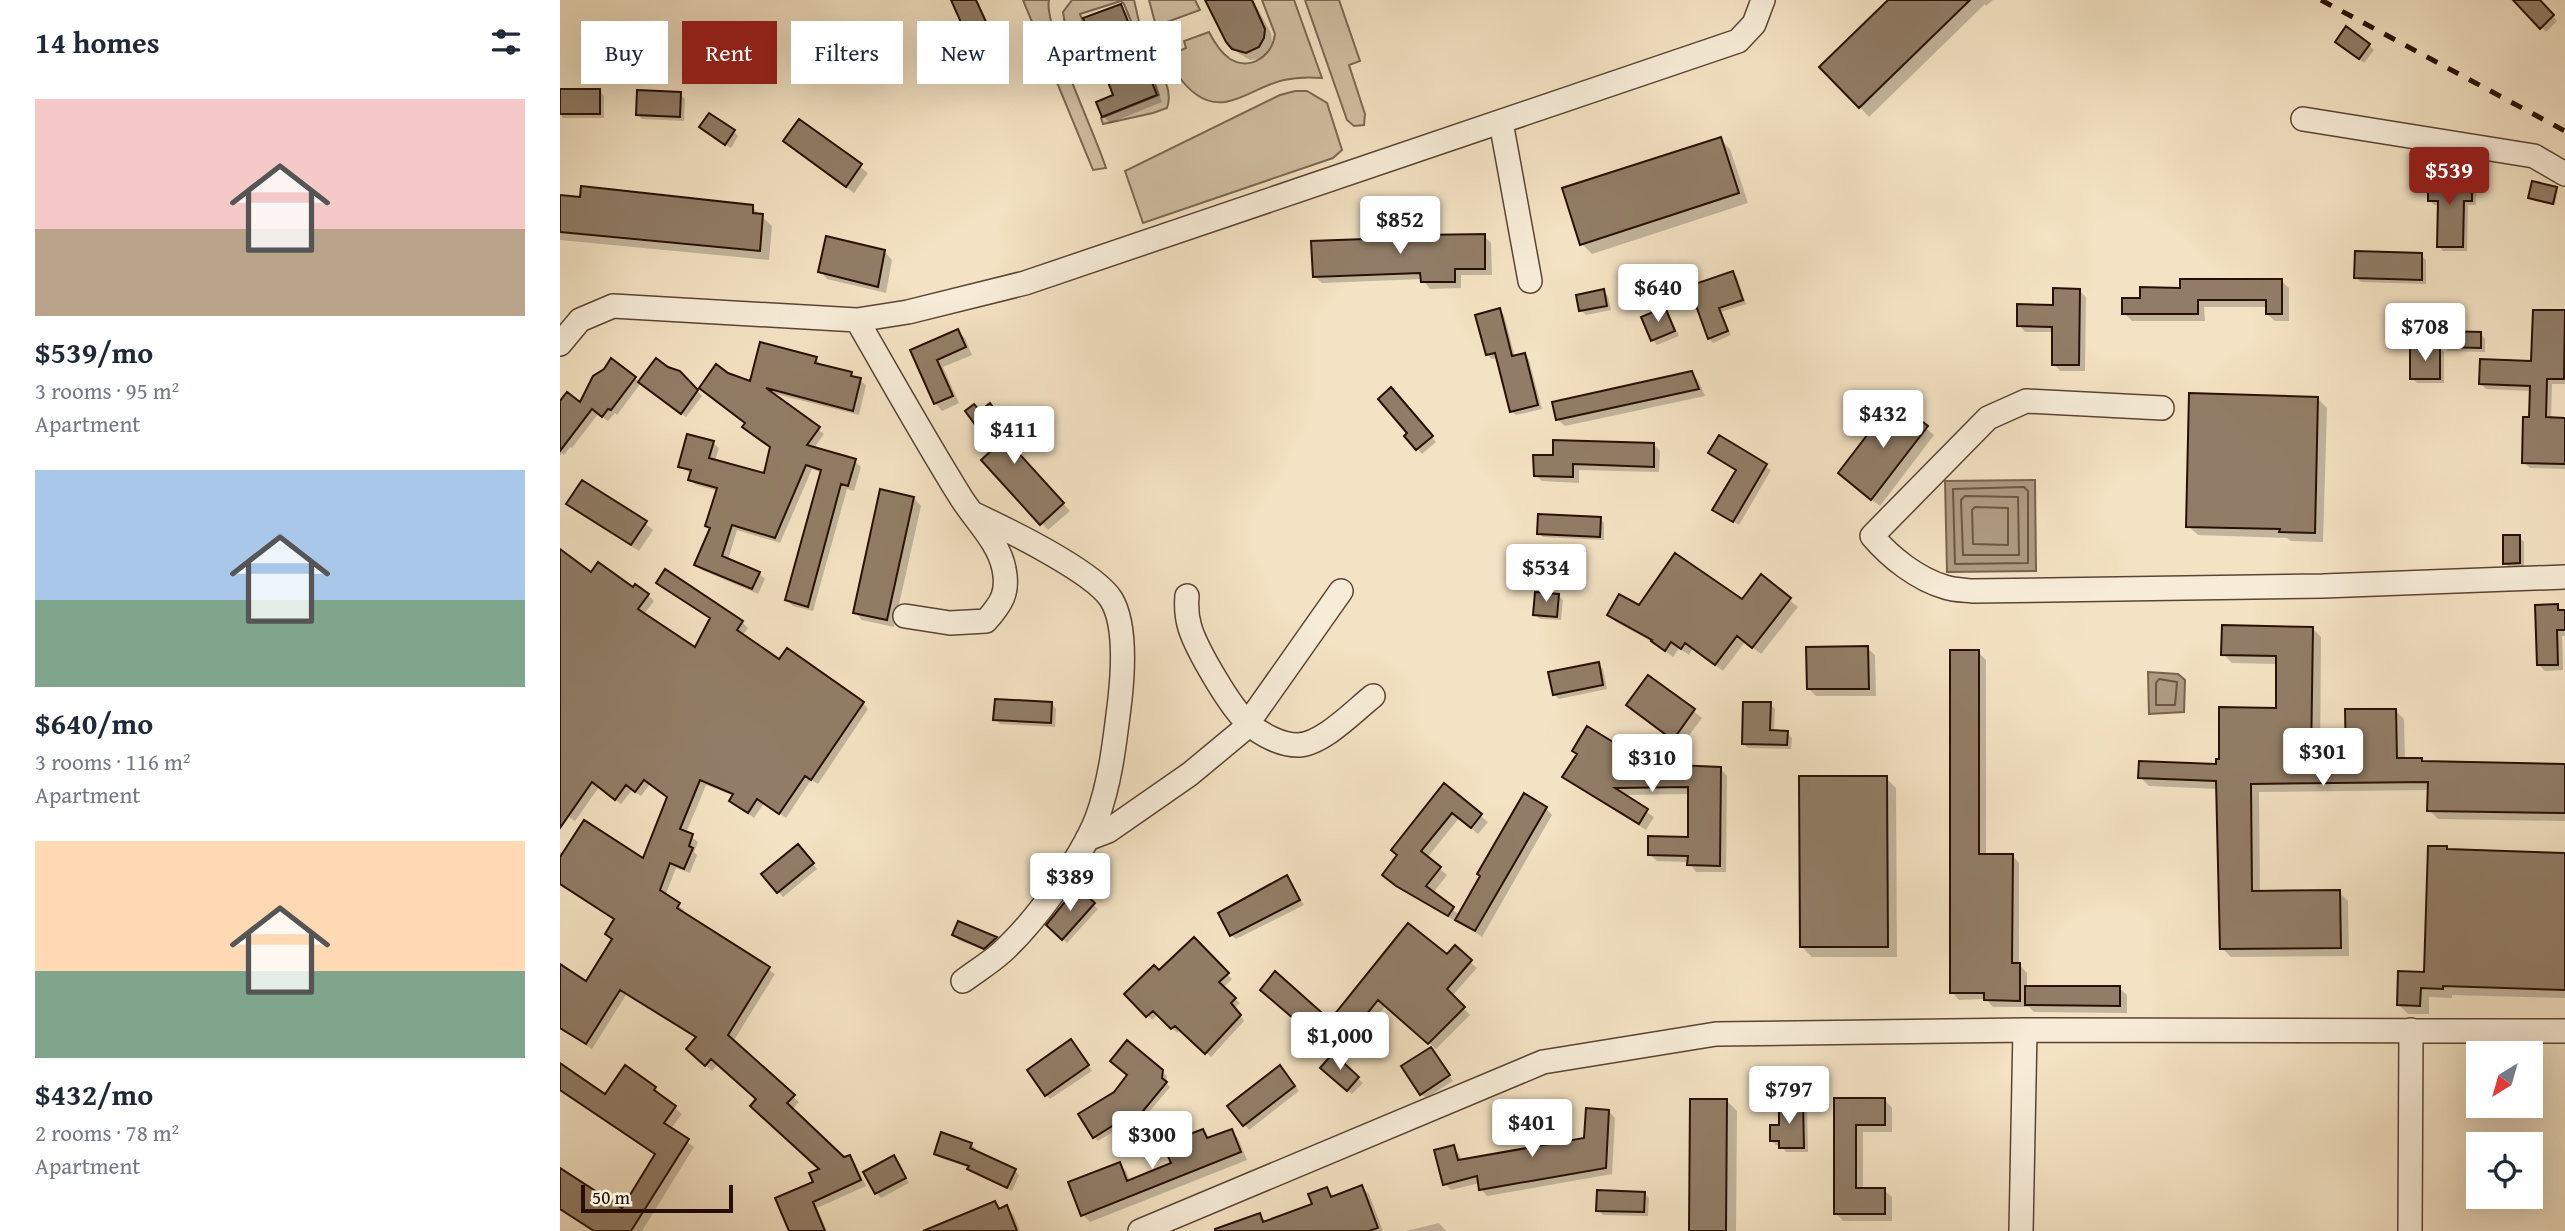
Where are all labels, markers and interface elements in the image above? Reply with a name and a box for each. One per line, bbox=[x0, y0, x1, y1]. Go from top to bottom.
text: 14 homes bbox=[35, 20, 160, 64]
chip: Buy bbox=[581, 21, 668, 84]
chip: Rent bbox=[682, 21, 777, 84]
chip: Filters bbox=[791, 21, 903, 84]
chip: New bbox=[917, 21, 1009, 84]
chip: Apartment bbox=[1023, 21, 1181, 84]
icon: filters bbox=[487, 23, 525, 61]
icon: home bbox=[217, 145, 343, 271]
pin: $539 bbox=[2408, 148, 2490, 207]
text: $539 bbox=[2425, 153, 2473, 186]
pin: $852 bbox=[1359, 196, 1441, 256]
text: $852 bbox=[1376, 202, 1424, 235]
pin: $640 bbox=[1617, 264, 1699, 324]
text: $640 bbox=[1634, 270, 1682, 303]
pin: $708 bbox=[2384, 304, 2466, 363]
text: $708 bbox=[2401, 309, 2449, 342]
text: $539/mo bbox=[35, 330, 153, 374]
text: 3 rooms · 95 m² bbox=[35, 374, 179, 407]
pin: $432 bbox=[1842, 391, 1924, 450]
text: $432 bbox=[1859, 396, 1907, 429]
pin: $411 bbox=[973, 406, 1055, 466]
text: Apartment bbox=[35, 407, 140, 440]
text: $411 bbox=[990, 412, 1038, 445]
icon: home bbox=[217, 516, 343, 642]
pin: $534 bbox=[1505, 544, 1587, 604]
text: $534 bbox=[1522, 550, 1570, 583]
text: $640/mo bbox=[35, 701, 153, 745]
pin: $301 bbox=[2282, 728, 2364, 788]
pin: $310 bbox=[1611, 734, 1693, 794]
text: $301 bbox=[2299, 734, 2347, 767]
text: $310 bbox=[1628, 740, 1676, 773]
text: 3 rooms · 116 m² bbox=[35, 745, 190, 778]
text: Apartment bbox=[35, 778, 140, 811]
pin: $389 bbox=[1029, 853, 1111, 913]
text: $389 bbox=[1046, 859, 1094, 892]
icon: home bbox=[217, 887, 343, 1013]
pin: $1,000 bbox=[1283, 1012, 1397, 1072]
text: $1,000 bbox=[1307, 1018, 1373, 1051]
north arrow bbox=[2466, 1041, 2543, 1118]
map controls bbox=[2466, 1041, 2543, 1209]
pin: $797 bbox=[1748, 1066, 1830, 1126]
text: $432/mo bbox=[35, 1072, 153, 1116]
text: $797 bbox=[1765, 1072, 1813, 1105]
pin: $401 bbox=[1491, 1100, 1573, 1159]
text: $401 bbox=[1508, 1105, 1556, 1138]
pin: $300 bbox=[1111, 1112, 1193, 1171]
text: 2 rooms · 78 m² bbox=[35, 1116, 179, 1149]
text: $300 bbox=[1128, 1117, 1176, 1150]
button: locate bbox=[2466, 1132, 2543, 1209]
text: Apartment bbox=[35, 1149, 140, 1182]
scale bar bbox=[581, 1182, 733, 1214]
text: 50 m bbox=[592, 1183, 630, 1211]

